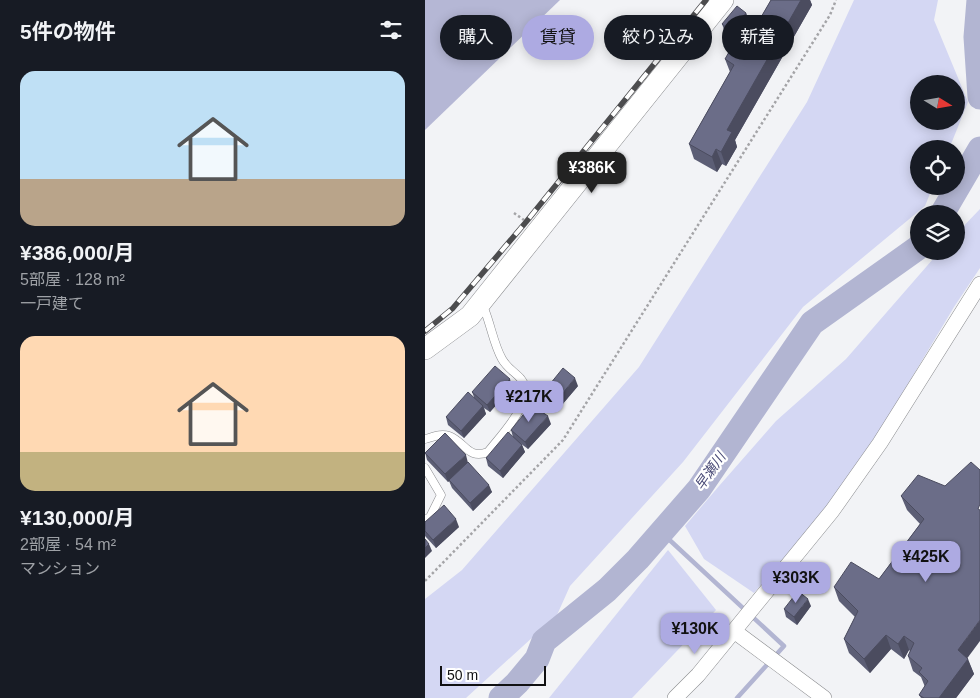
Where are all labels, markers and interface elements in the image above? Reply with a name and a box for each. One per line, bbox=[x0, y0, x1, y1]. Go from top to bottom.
chip: 購入 bbox=[440, 15, 512, 60]
chip: 賃貸 bbox=[522, 15, 594, 60]
chip: 絞り込み bbox=[604, 15, 712, 60]
chip: 新着 bbox=[722, 15, 794, 60]
icon: filters bbox=[377, 16, 405, 44]
text: 5件の物件 bbox=[20, 20, 116, 43]
north arrow bbox=[910, 75, 965, 130]
map controls bbox=[910, 75, 965, 260]
icon: home bbox=[168, 104, 258, 194]
button: locate bbox=[910, 140, 965, 195]
pin: ¥386K bbox=[557, 152, 627, 194]
text: ¥386K bbox=[568, 159, 616, 176]
button: layers bbox=[910, 205, 965, 260]
text: ¥386,000/月 bbox=[20, 241, 134, 264]
text: 5部屋 · 128 m² bbox=[20, 271, 125, 288]
text: 一戸建て bbox=[20, 295, 84, 312]
icon: home bbox=[168, 369, 258, 459]
pin: ¥217K bbox=[494, 380, 564, 423]
text: ¥217K bbox=[505, 388, 553, 405]
water label: 早瀬川 bbox=[691, 448, 730, 493]
text: ¥130,000/月 bbox=[20, 506, 134, 529]
text: 2部屋 · 54 m² bbox=[20, 536, 116, 553]
pin: ¥425K bbox=[891, 540, 961, 583]
text: ¥425K bbox=[902, 548, 950, 565]
text: マンション bbox=[20, 560, 100, 577]
pin: ¥303K bbox=[761, 562, 831, 604]
text: ¥303K bbox=[772, 569, 820, 586]
pin: ¥130K bbox=[660, 612, 730, 655]
text: ¥130K bbox=[671, 620, 719, 637]
scale bar bbox=[440, 663, 546, 686]
text: 50 m bbox=[447, 667, 478, 683]

